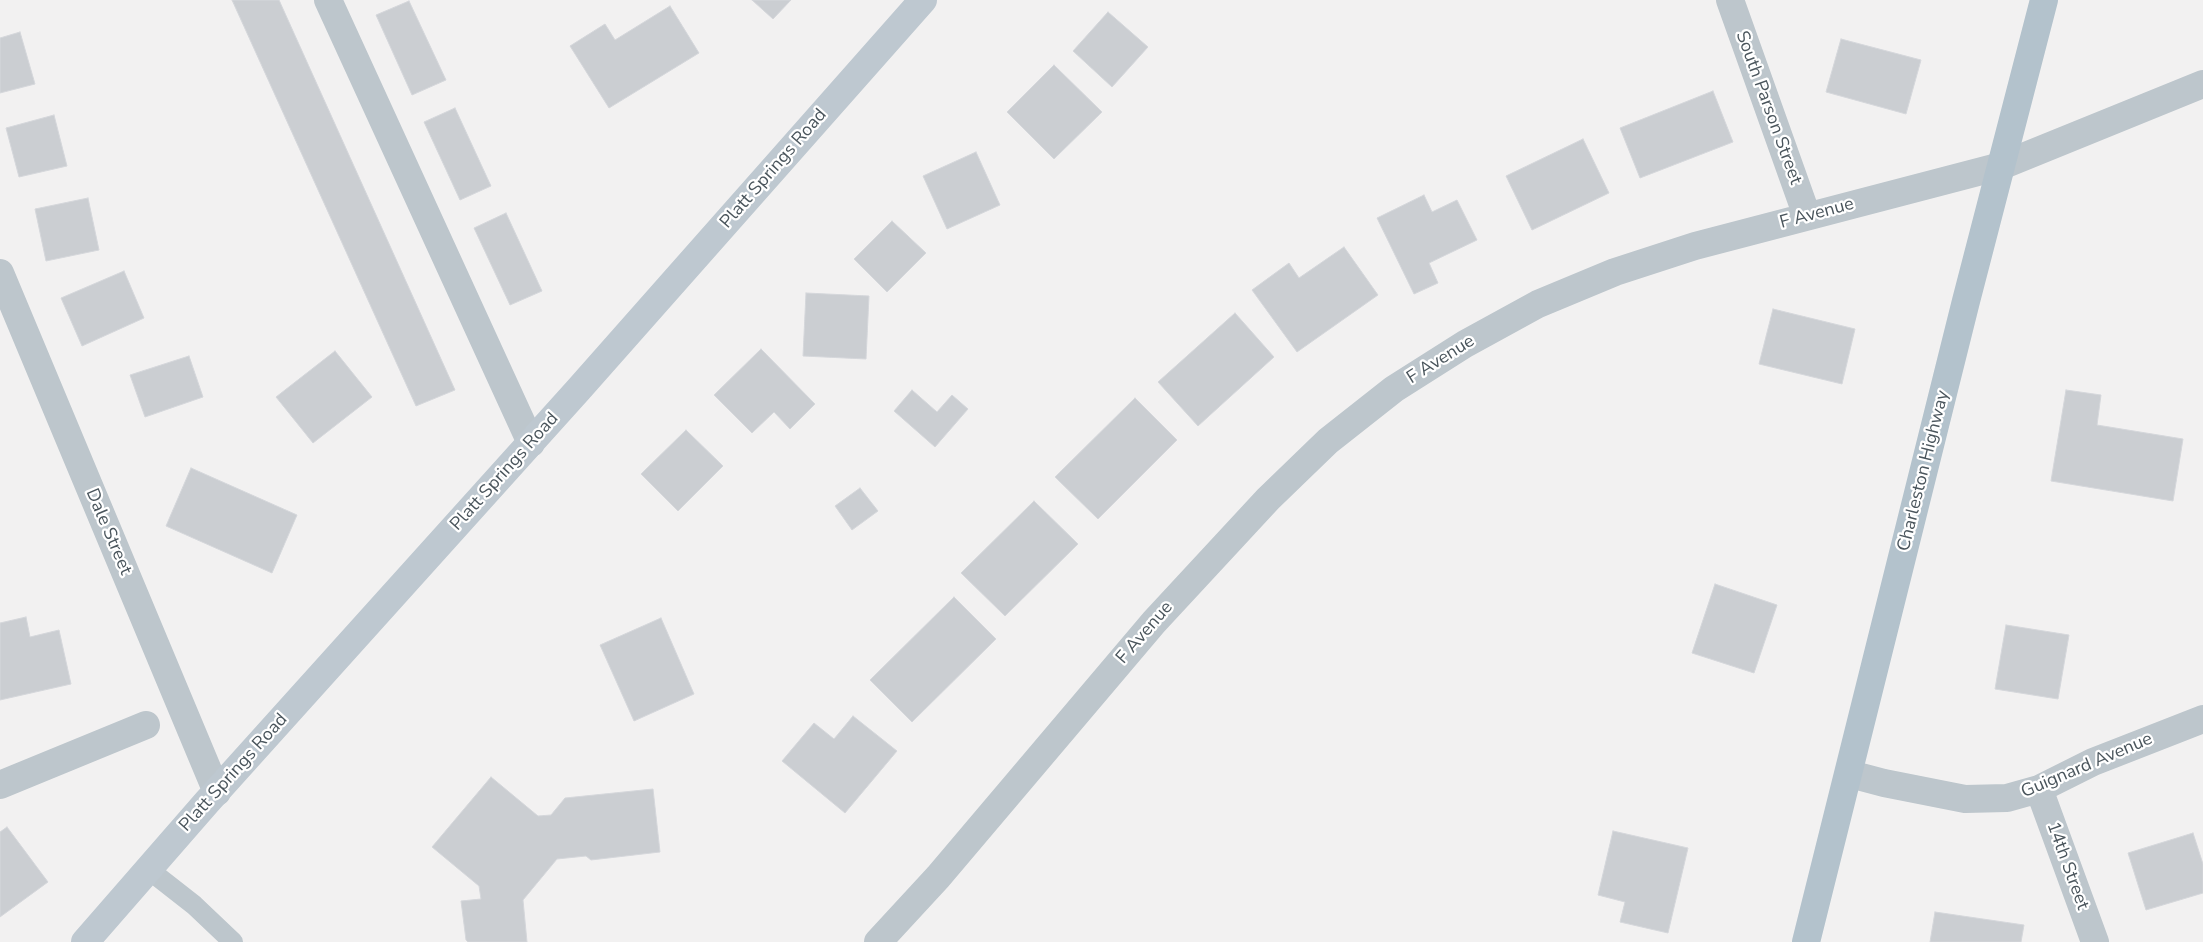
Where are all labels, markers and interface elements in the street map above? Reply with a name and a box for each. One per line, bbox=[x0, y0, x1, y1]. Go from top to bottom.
street label: South Parson Street bbox=[1730, 28, 1806, 188]
street label: Platt Springs Road bbox=[716, 105, 832, 233]
street label: F Avenue bbox=[1778, 194, 1856, 234]
street label: F Avenue bbox=[1403, 331, 1479, 389]
street label: Charleston Highway bbox=[1894, 388, 1954, 554]
street label: Platt Springs Road bbox=[446, 409, 564, 535]
street label: Dale Street bbox=[80, 486, 136, 578]
street label: F Avenue bbox=[1112, 597, 1178, 669]
street label: Platt Springs Road bbox=[175, 710, 293, 836]
street label: Guignard Avenue bbox=[2018, 729, 2156, 803]
street label: 14th Street bbox=[2041, 819, 2093, 913]

